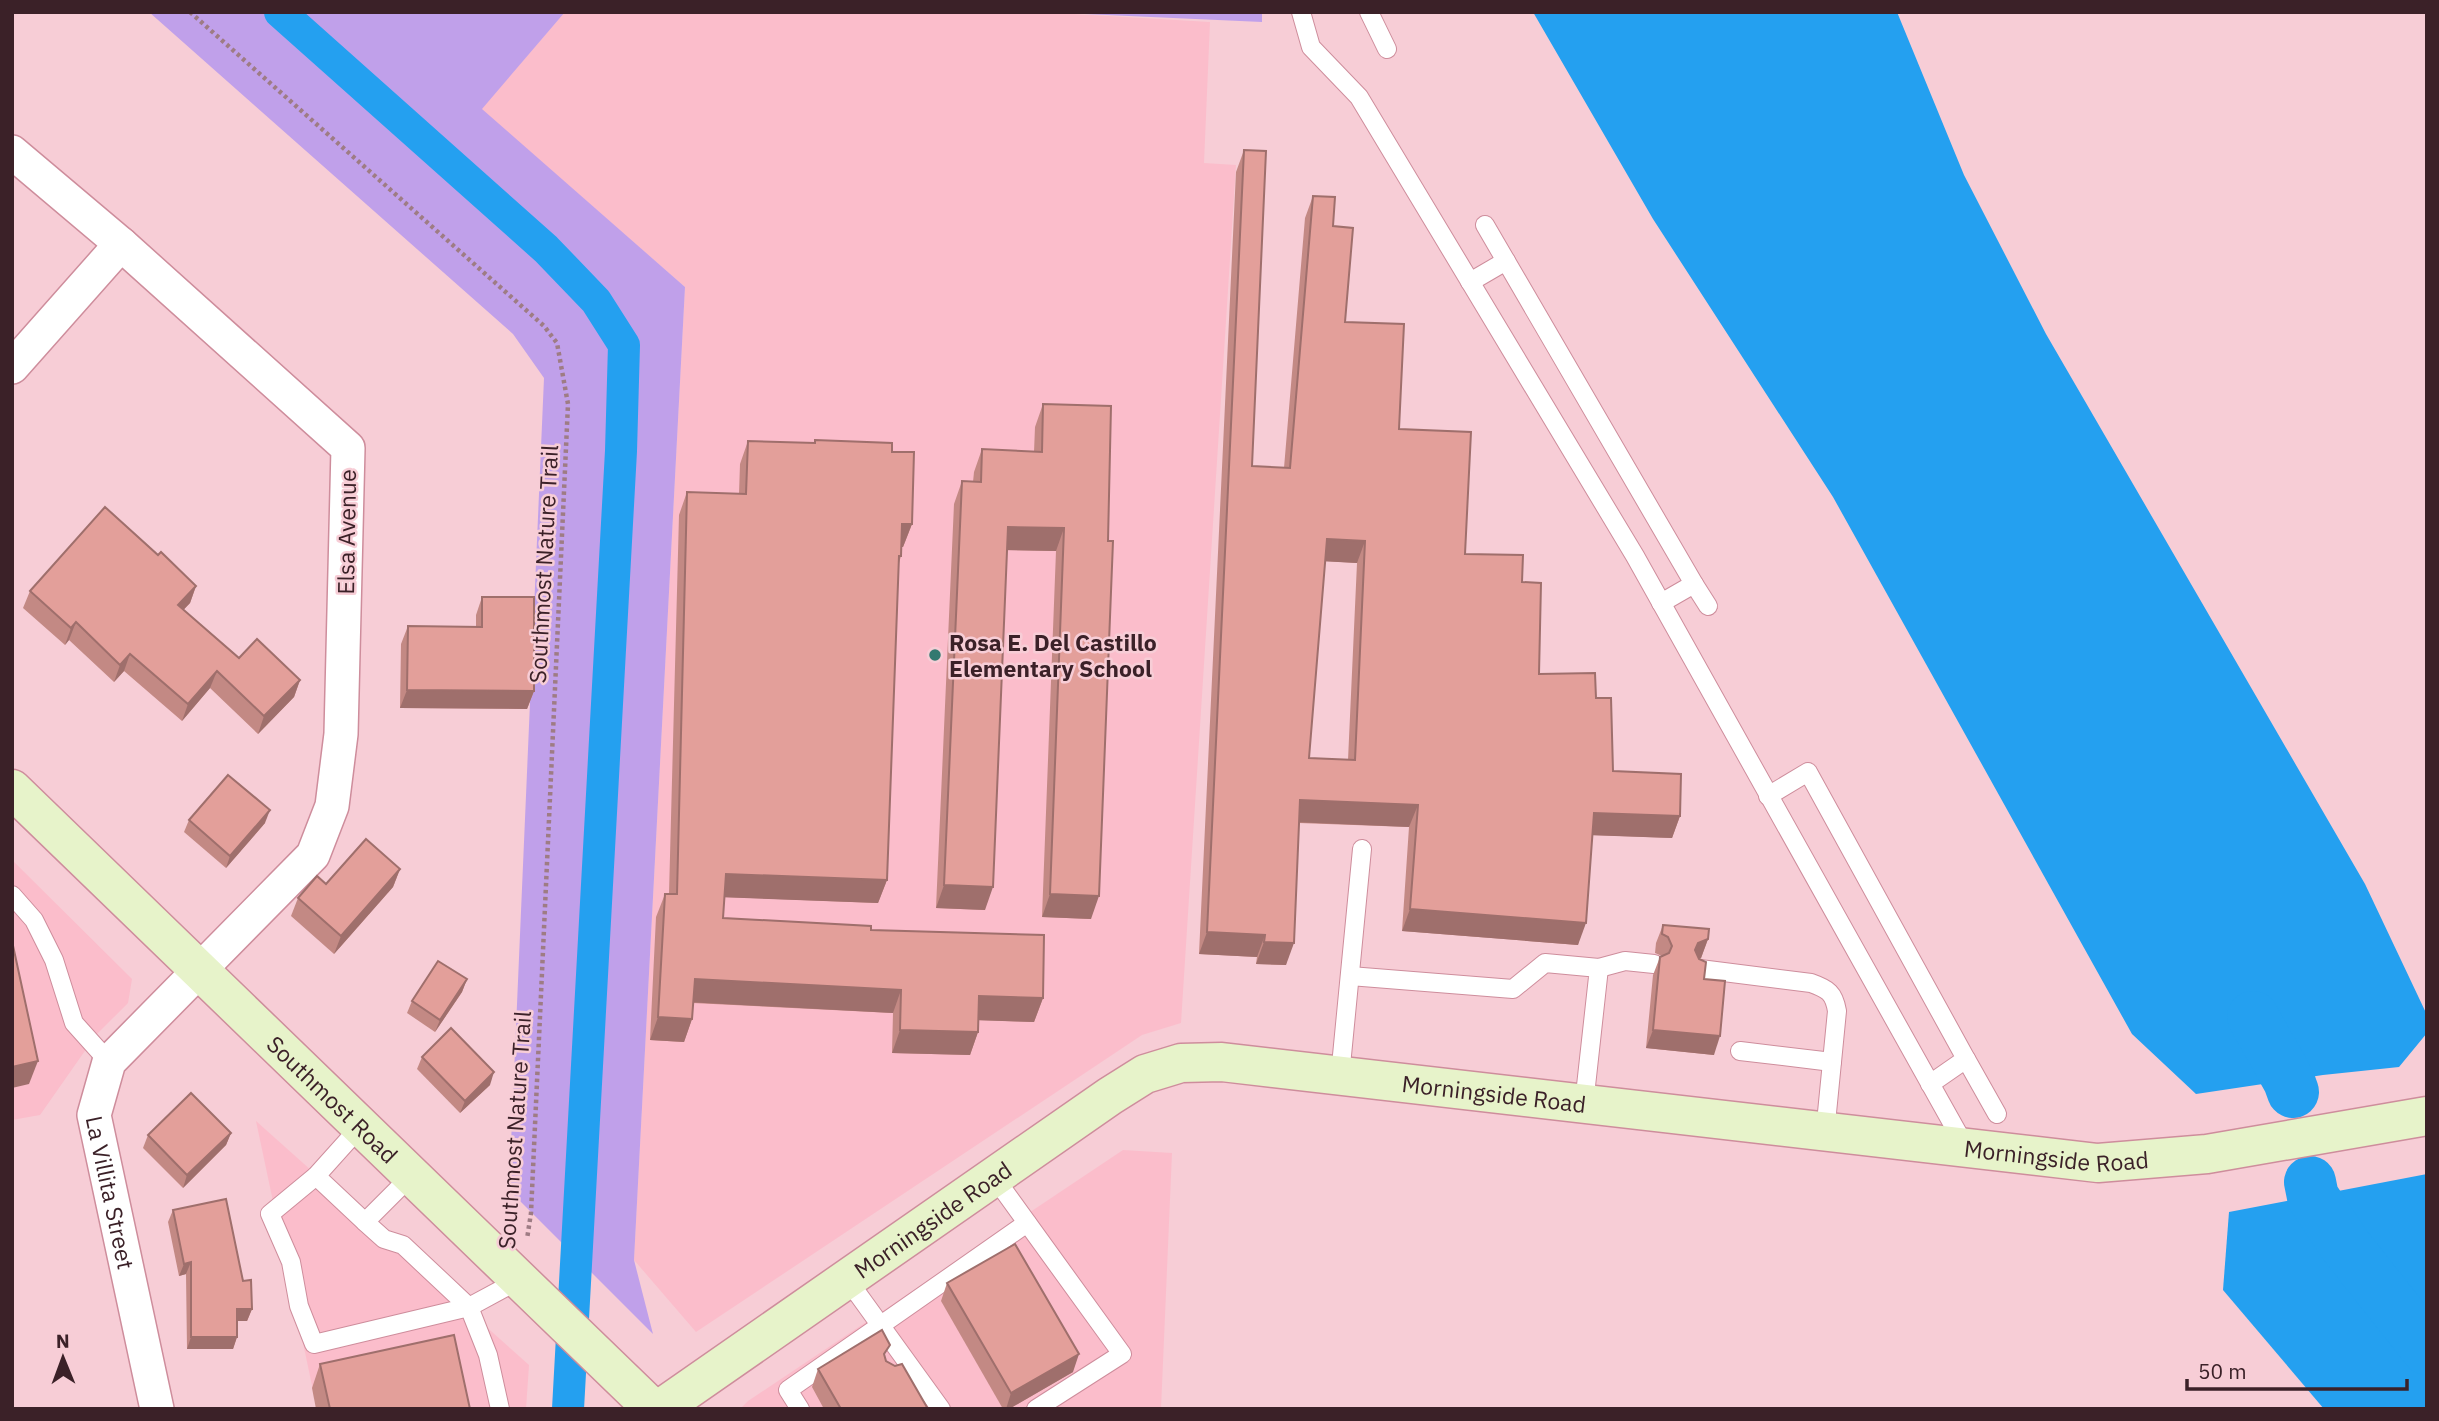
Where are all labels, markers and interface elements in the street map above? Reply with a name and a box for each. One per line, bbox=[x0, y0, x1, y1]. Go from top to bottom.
street label: Southmost Nature Trail bbox=[522, 444, 564, 684]
street label: Elsa Avenue bbox=[330, 469, 362, 595]
place label: Rosa E. Del Castillo Elementary School bbox=[949, 627, 1157, 683]
marker: Rosa E. Del Castillo Elementary School bbox=[927, 647, 943, 663]
street label: Southmost Nature Trail bbox=[491, 1010, 537, 1250]
street label: Southmost Road bbox=[261, 1029, 404, 1169]
street label: Morningside Road bbox=[1400, 1068, 1588, 1119]
street label: La Villita Street bbox=[80, 1113, 142, 1272]
street label: Morningside Road bbox=[1963, 1133, 2150, 1178]
street label: Morningside Road bbox=[848, 1154, 1017, 1285]
north arrow bbox=[28, 1323, 98, 1393]
text: N bbox=[56, 1329, 70, 1353]
scale bar bbox=[2187, 1348, 2408, 1392]
text: 50 m bbox=[2198, 1357, 2247, 1385]

